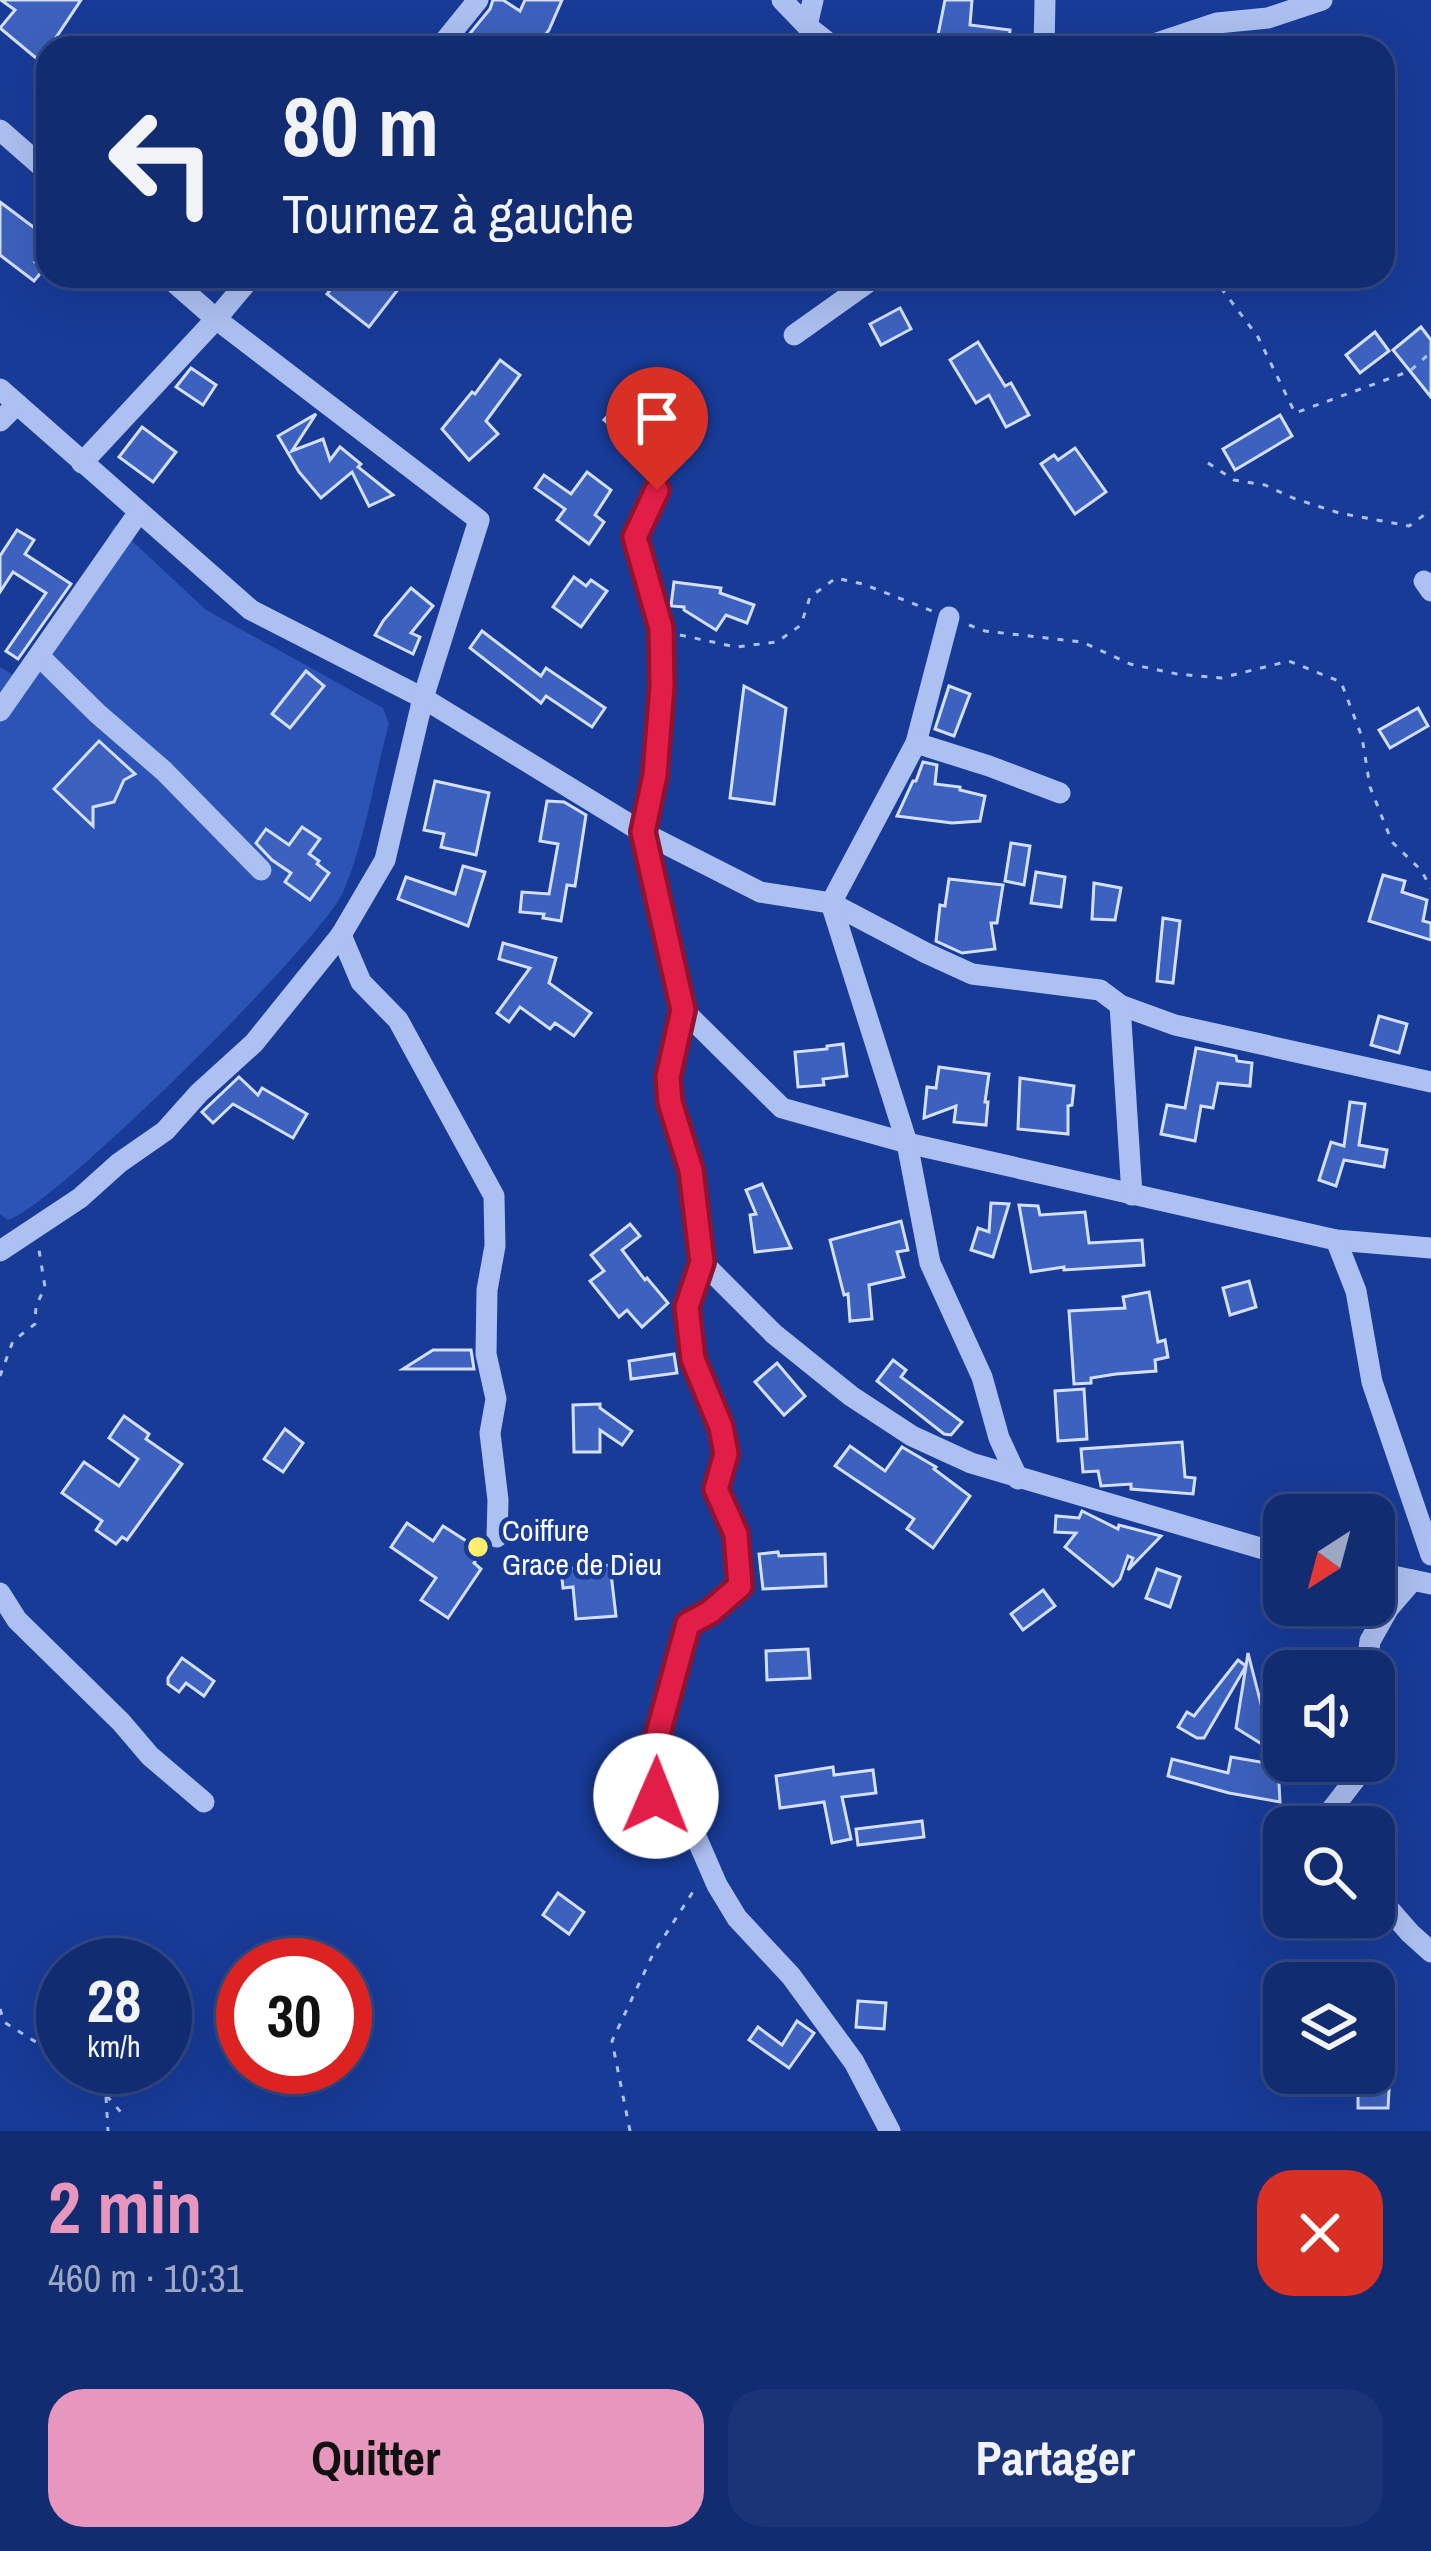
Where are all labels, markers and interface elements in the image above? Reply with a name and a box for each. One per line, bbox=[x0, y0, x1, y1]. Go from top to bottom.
text: 80 m bbox=[282, 69, 439, 182]
icon: left bbox=[84, 84, 240, 240]
text: Tournez à gauche bbox=[282, 177, 634, 250]
pin bbox=[606, 367, 708, 490]
icon: arrive bbox=[624, 385, 690, 451]
north arrow bbox=[1263, 1494, 1395, 1626]
map controls bbox=[1263, 1494, 1395, 2094]
place label: Coiffure Grace de Dieu bbox=[502, 1510, 662, 1584]
marker: Coiffure Grace de Dieu bbox=[465, 1534, 491, 1560]
button: sound bbox=[1263, 1650, 1395, 1782]
position arrow bbox=[593, 1733, 719, 1859]
button: search bbox=[1263, 1806, 1395, 1938]
speed limit sign: 30 bbox=[216, 1938, 372, 2094]
text: 28 bbox=[87, 1960, 141, 2041]
button: layers bbox=[1263, 1962, 1395, 2094]
text: km/h bbox=[87, 2026, 141, 2066]
text: 2 min bbox=[48, 2158, 202, 2255]
button: close bbox=[1257, 2170, 1383, 2296]
text: 460 m · 10:31 bbox=[48, 2252, 244, 2304]
button: Quitter bbox=[48, 2389, 704, 2527]
button: Partager bbox=[728, 2389, 1383, 2527]

